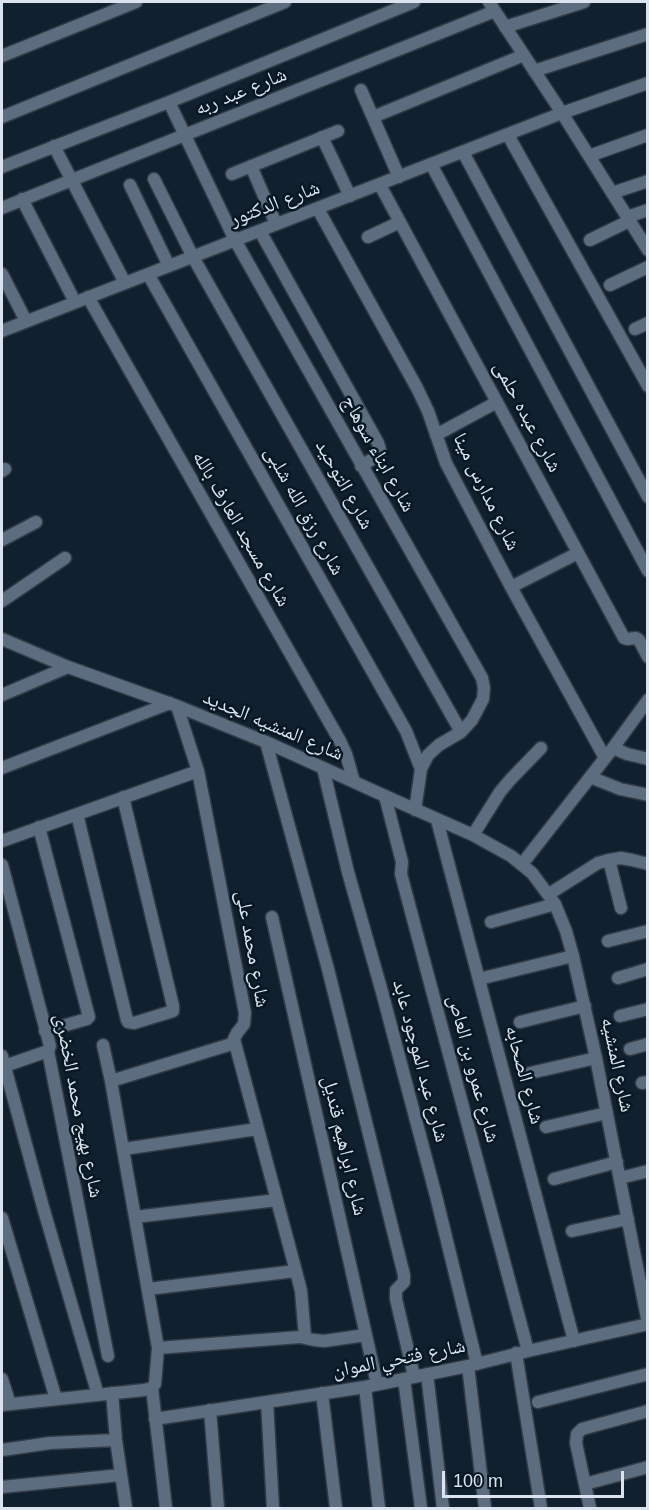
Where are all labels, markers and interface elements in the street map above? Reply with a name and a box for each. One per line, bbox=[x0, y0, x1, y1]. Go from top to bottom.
street label: شارع عبد ربه bbox=[192, 63, 290, 121]
street label: شارع الدكتور bbox=[227, 176, 323, 232]
street label: شارع عبده حلمى bbox=[488, 357, 566, 477]
street label: شارع ابناء سوهاج bbox=[336, 392, 420, 516]
street label: شارع مدارس مينا bbox=[447, 429, 525, 555]
street label: شارع التوحيد bbox=[310, 436, 378, 534]
street label: شارع رزق الله شلبى bbox=[259, 442, 349, 580]
street label: شارع مسجد العارف بالله bbox=[187, 447, 295, 611]
street label: شارع المنشيه الجديد bbox=[199, 686, 347, 766]
street label: شارع محمد على bbox=[230, 889, 274, 1009]
street label: شارع عبد الموجود عابد bbox=[387, 977, 453, 1145]
street label: شارع عمرو بن العاص bbox=[442, 993, 504, 1145]
street label: شارع بهيج محمد الخضرى bbox=[48, 1012, 108, 1200]
street label: شارع المنشيه bbox=[595, 1015, 639, 1115]
street label: شارع الصحابه bbox=[499, 1023, 549, 1127]
street label: شارع ابراهيم قنديل bbox=[316, 1074, 372, 1218]
street label: شارع فتحي الموان bbox=[331, 1334, 467, 1384]
scale bar bbox=[445, 1459, 626, 1497]
text: 100 m bbox=[453, 1471, 503, 1491]

